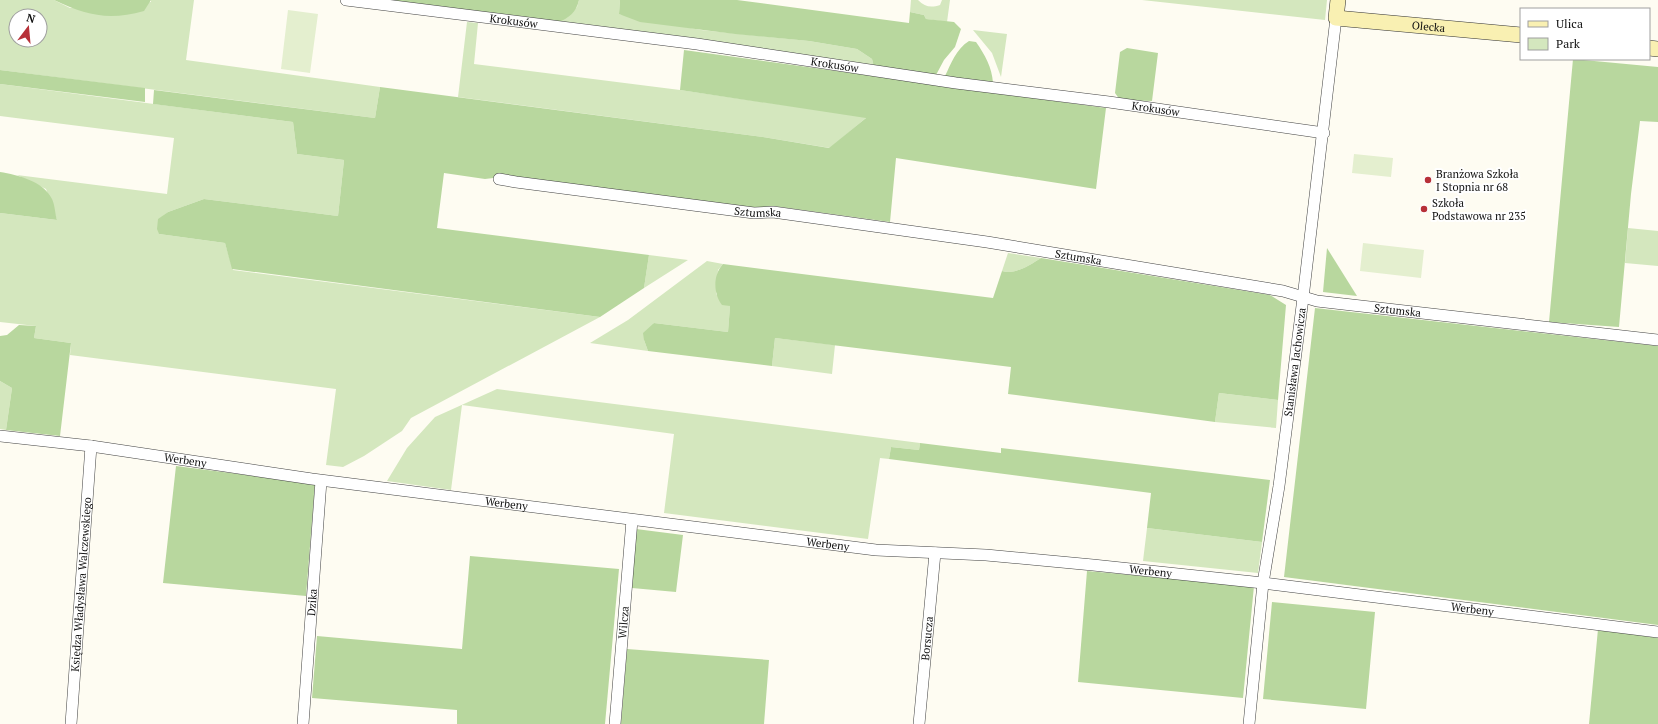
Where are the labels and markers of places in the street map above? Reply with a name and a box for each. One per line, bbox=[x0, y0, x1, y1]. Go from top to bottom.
place label: Branżowa Szkoła I Stopnia nr 68 bbox=[1436, 167, 1519, 194]
marker: Branżowa Szkoła I Stopnia nr 68 bbox=[1423, 175, 1433, 185]
place label: Szkoła Podstawowa nr 235 bbox=[1432, 196, 1526, 223]
marker: Szkoła Podstawowa nr 235 bbox=[1419, 204, 1429, 214]

